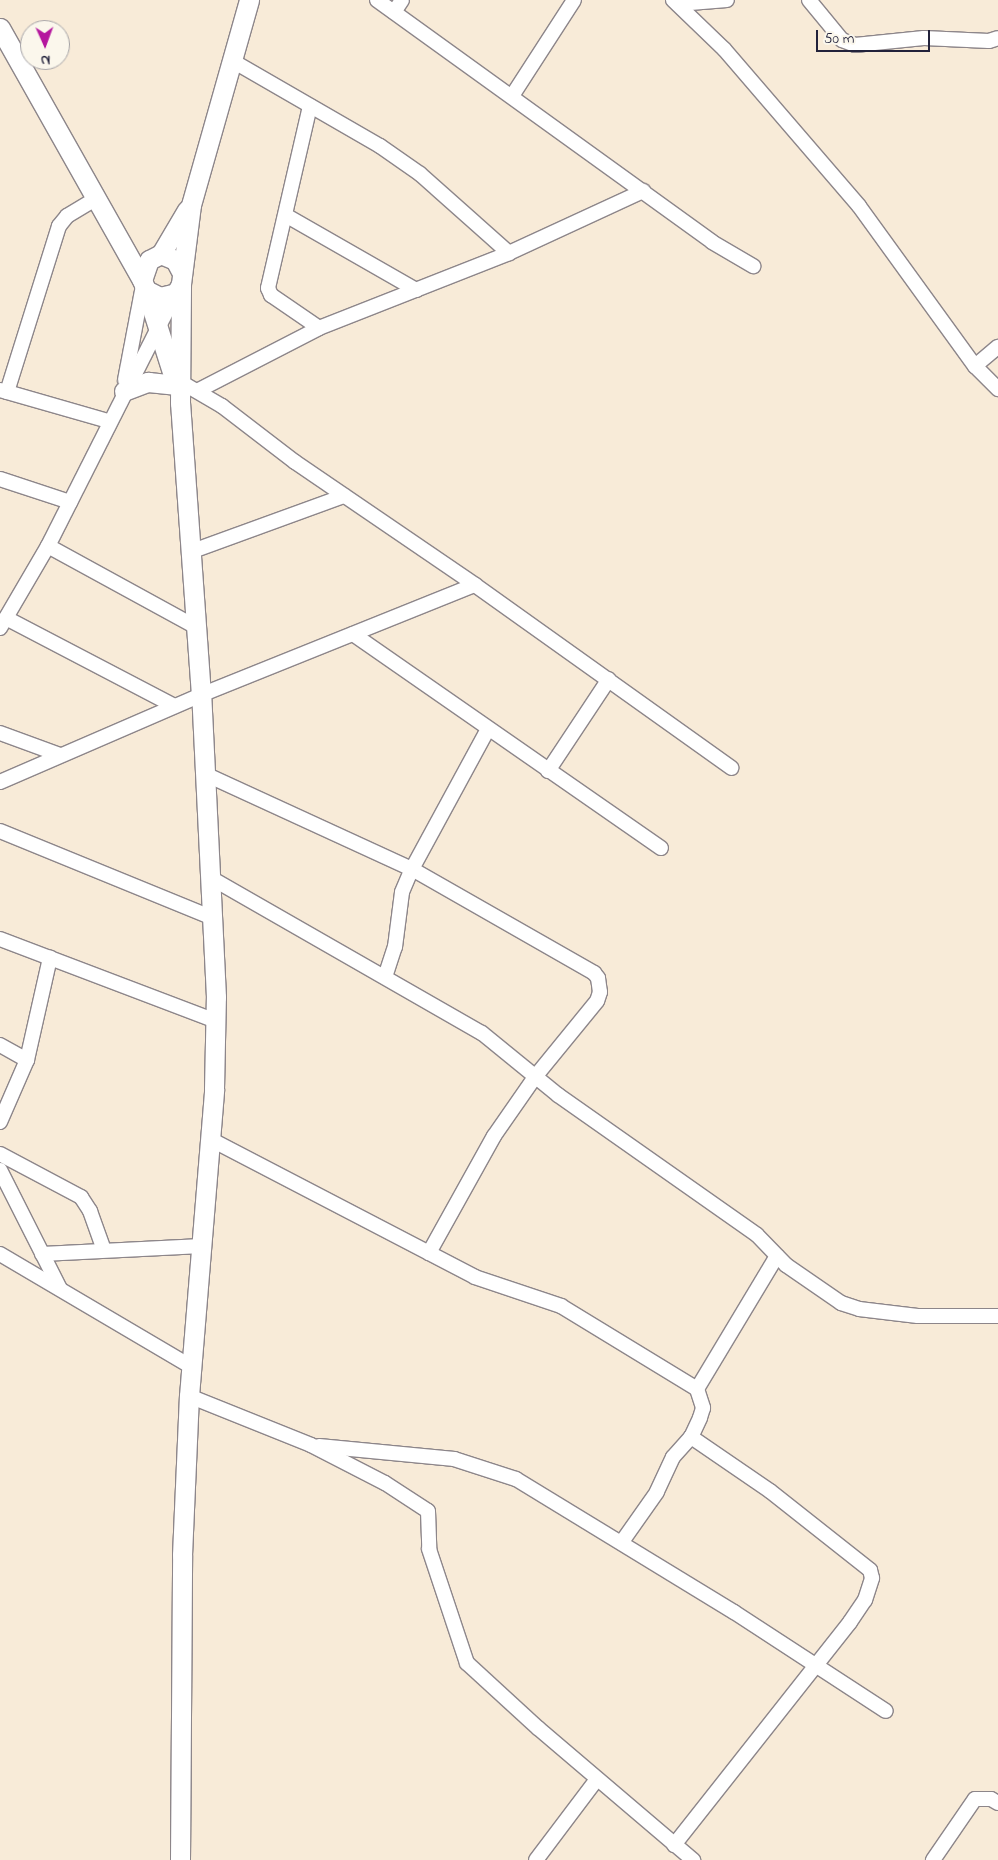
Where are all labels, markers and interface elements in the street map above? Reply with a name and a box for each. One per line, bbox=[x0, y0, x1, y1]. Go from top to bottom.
north arrow bbox=[20, 20, 70, 70]
scale bar bbox=[818, 20, 932, 52]
text: 50 m bbox=[824, 28, 854, 50]
text: N bbox=[40, 49, 51, 70]

